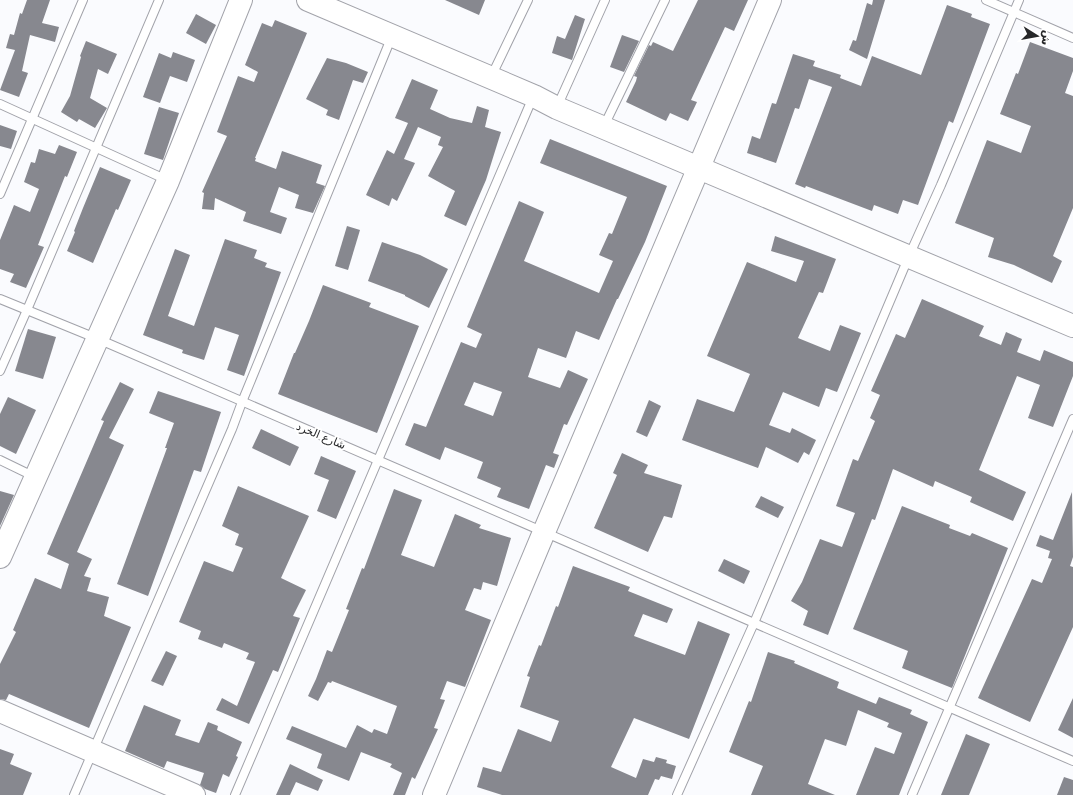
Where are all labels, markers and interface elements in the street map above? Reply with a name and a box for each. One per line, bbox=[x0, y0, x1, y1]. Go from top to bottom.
north arrow bbox=[1017, 16, 1057, 56]
text: ش bbox=[1038, 29, 1054, 47]
street label: شارع الخرد bbox=[294, 420, 348, 452]

